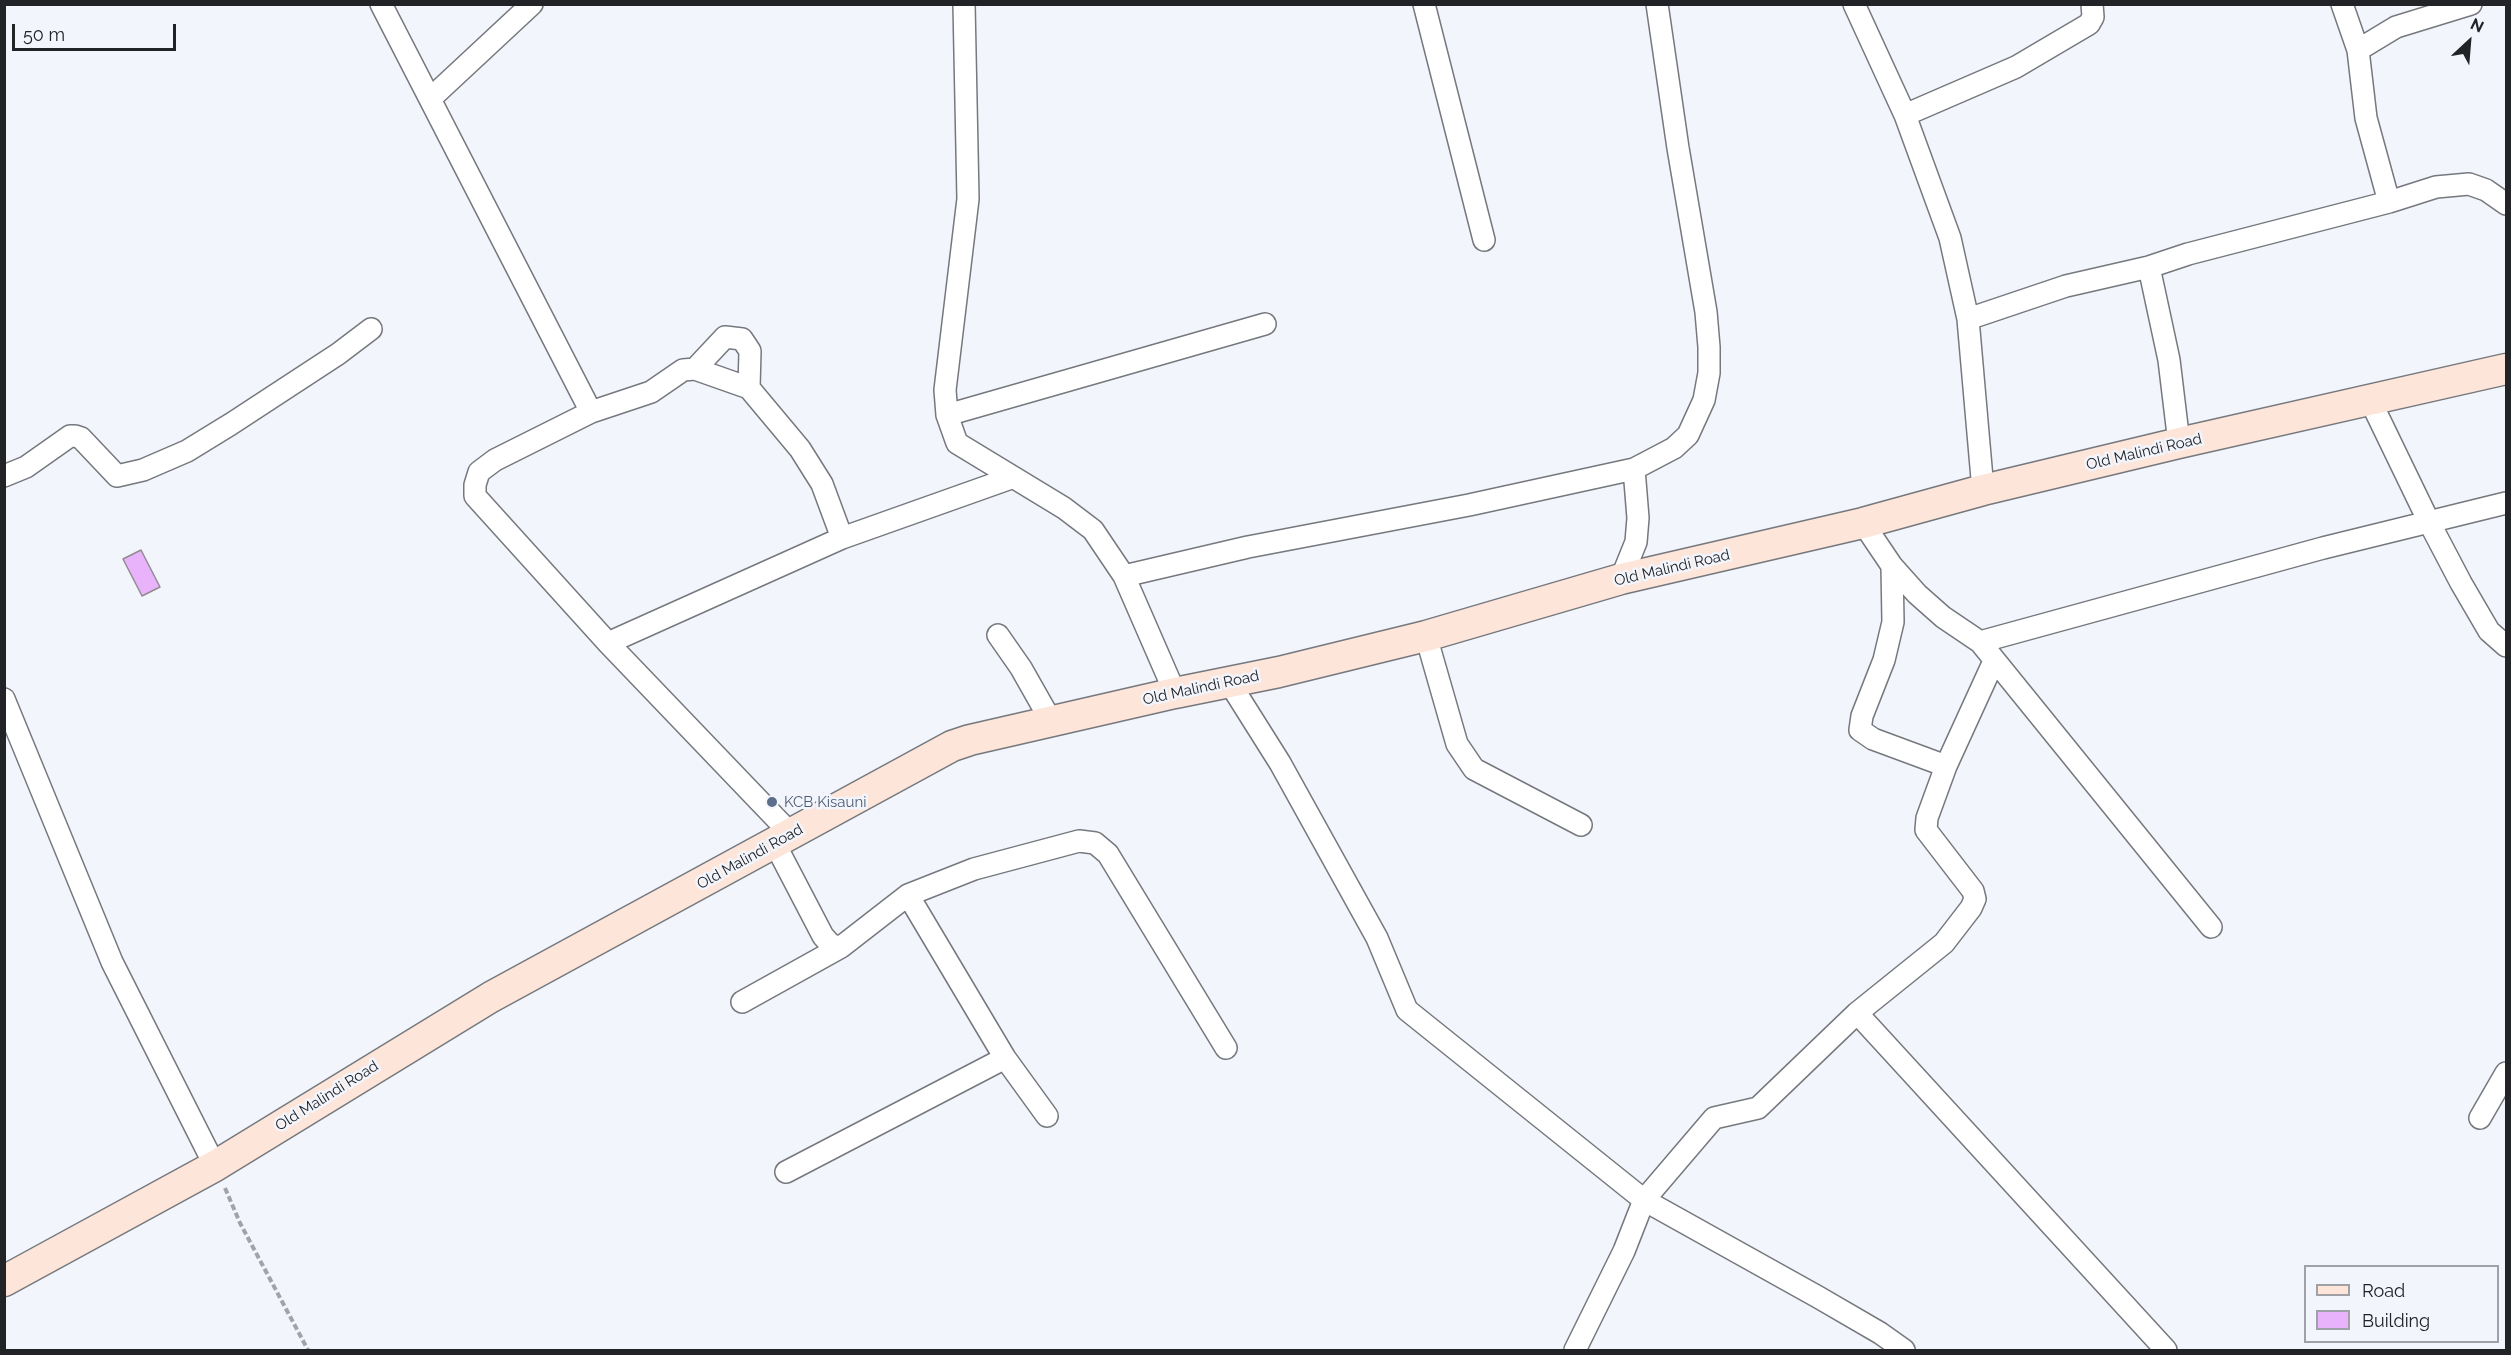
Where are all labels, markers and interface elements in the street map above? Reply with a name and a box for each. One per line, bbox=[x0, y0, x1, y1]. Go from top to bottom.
scale bar bbox=[15, 12, 178, 50]
north arrow bbox=[2439, 12, 2499, 72]
text: N bbox=[2467, 14, 2487, 37]
text: 50 m bbox=[23, 24, 65, 45]
street label: Old Malindi Road bbox=[2084, 430, 2204, 474]
street label: Old Malindi Road bbox=[1612, 546, 1732, 590]
street label: Old Malindi Road bbox=[1141, 667, 1261, 709]
place label: KCB Kisauni bbox=[784, 793, 866, 811]
marker: KCB Kisauni bbox=[765, 795, 779, 809]
street label: Old Malindi Road bbox=[694, 820, 806, 894]
street label: Old Malindi Road bbox=[272, 1057, 382, 1135]
legend bbox=[2304, 1265, 2499, 1343]
text: Road bbox=[2362, 1280, 2405, 1301]
text: Building bbox=[2362, 1310, 2430, 1331]

